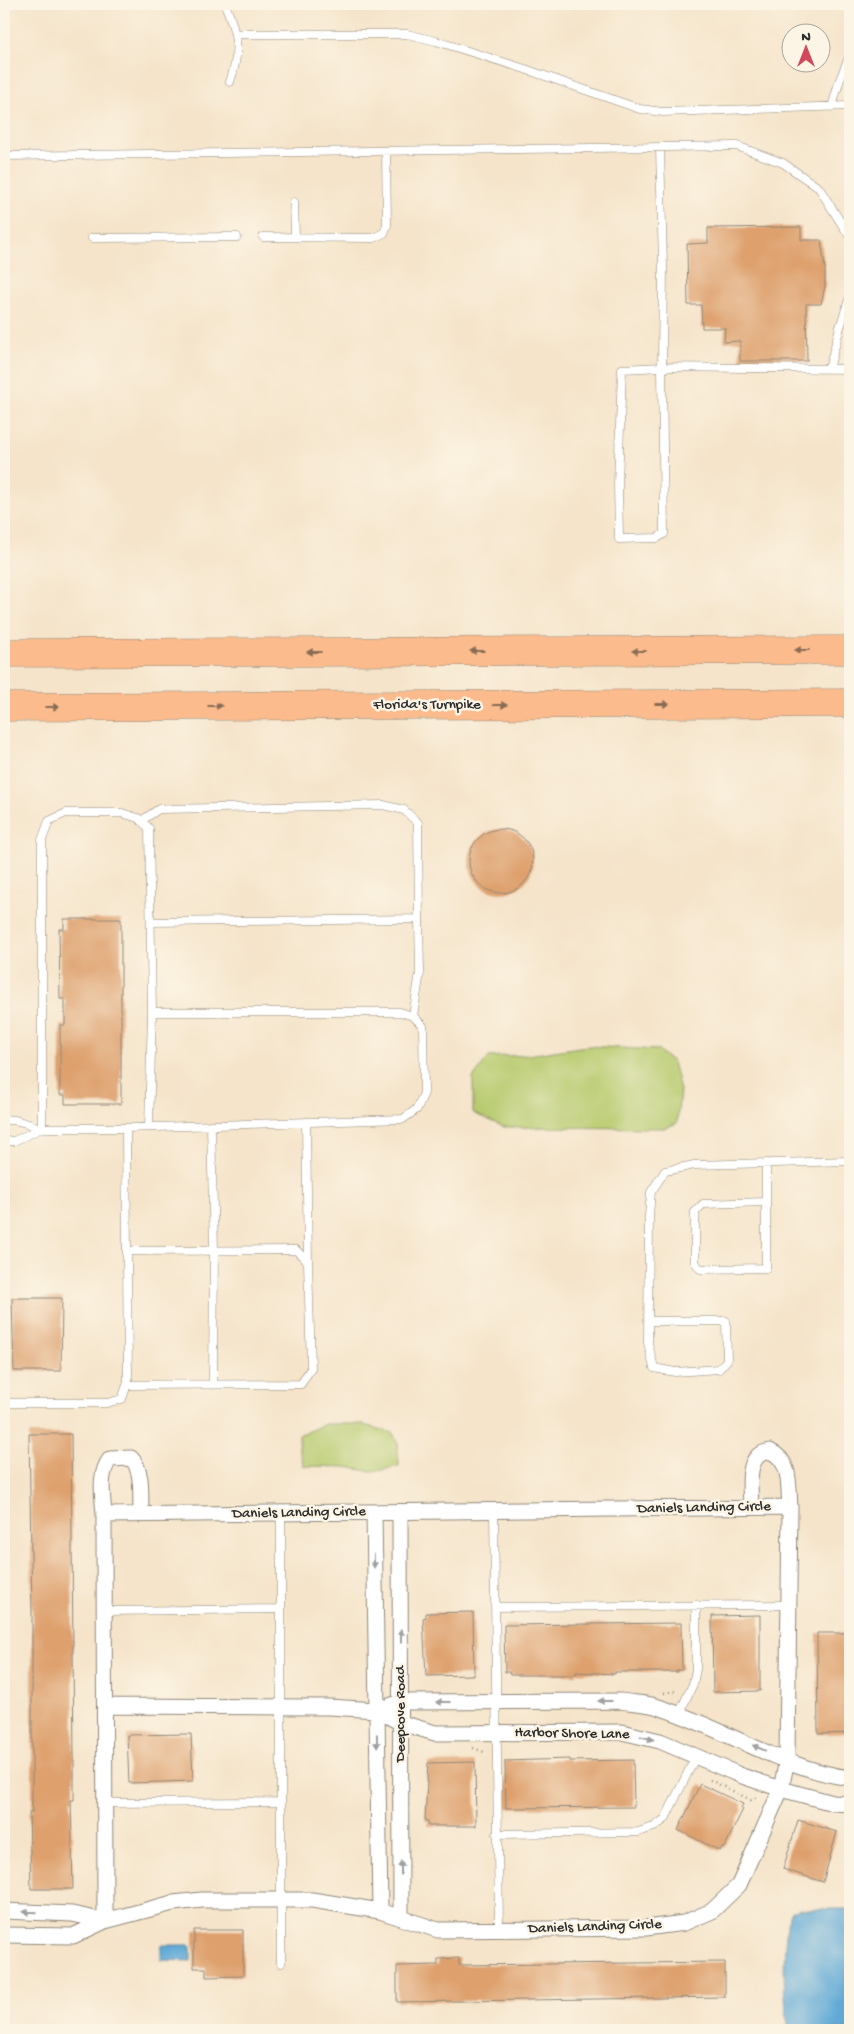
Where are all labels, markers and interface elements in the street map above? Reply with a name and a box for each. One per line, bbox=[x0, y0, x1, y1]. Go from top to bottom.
north arrow bbox=[782, 22, 832, 72]
text: N bbox=[801, 29, 811, 46]
one-way arrow bbox=[793, 646, 809, 654]
one-way arrow bbox=[468, 647, 484, 655]
one-way arrow bbox=[631, 647, 647, 655]
one-way arrow bbox=[306, 648, 322, 656]
street label: Florida's Turnpike bbox=[372, 696, 481, 714]
one-way arrow bbox=[655, 700, 671, 708]
one-way arrow bbox=[492, 701, 508, 709]
one-way arrow bbox=[207, 702, 223, 710]
one-way arrow bbox=[45, 703, 61, 711]
street label: Daniels Landing Circle bbox=[636, 1498, 771, 1518]
street label: Daniels Landing Circle bbox=[231, 1503, 366, 1523]
one-way arrow bbox=[371, 1553, 379, 1569]
one-way arrow bbox=[397, 1627, 405, 1643]
street label: Deepcove Road bbox=[392, 1665, 410, 1763]
one-way arrow bbox=[597, 1697, 613, 1705]
one-way arrow bbox=[435, 1698, 451, 1706]
street label: Harbor Shore Lane bbox=[514, 1724, 630, 1744]
one-way arrow bbox=[373, 1733, 381, 1749]
one-way arrow bbox=[640, 1734, 655, 1742]
one-way arrow bbox=[752, 1744, 766, 1752]
one-way arrow bbox=[397, 1860, 405, 1876]
one-way arrow bbox=[22, 1908, 38, 1916]
street label: Daniels Landing Circle bbox=[527, 1916, 662, 1938]

